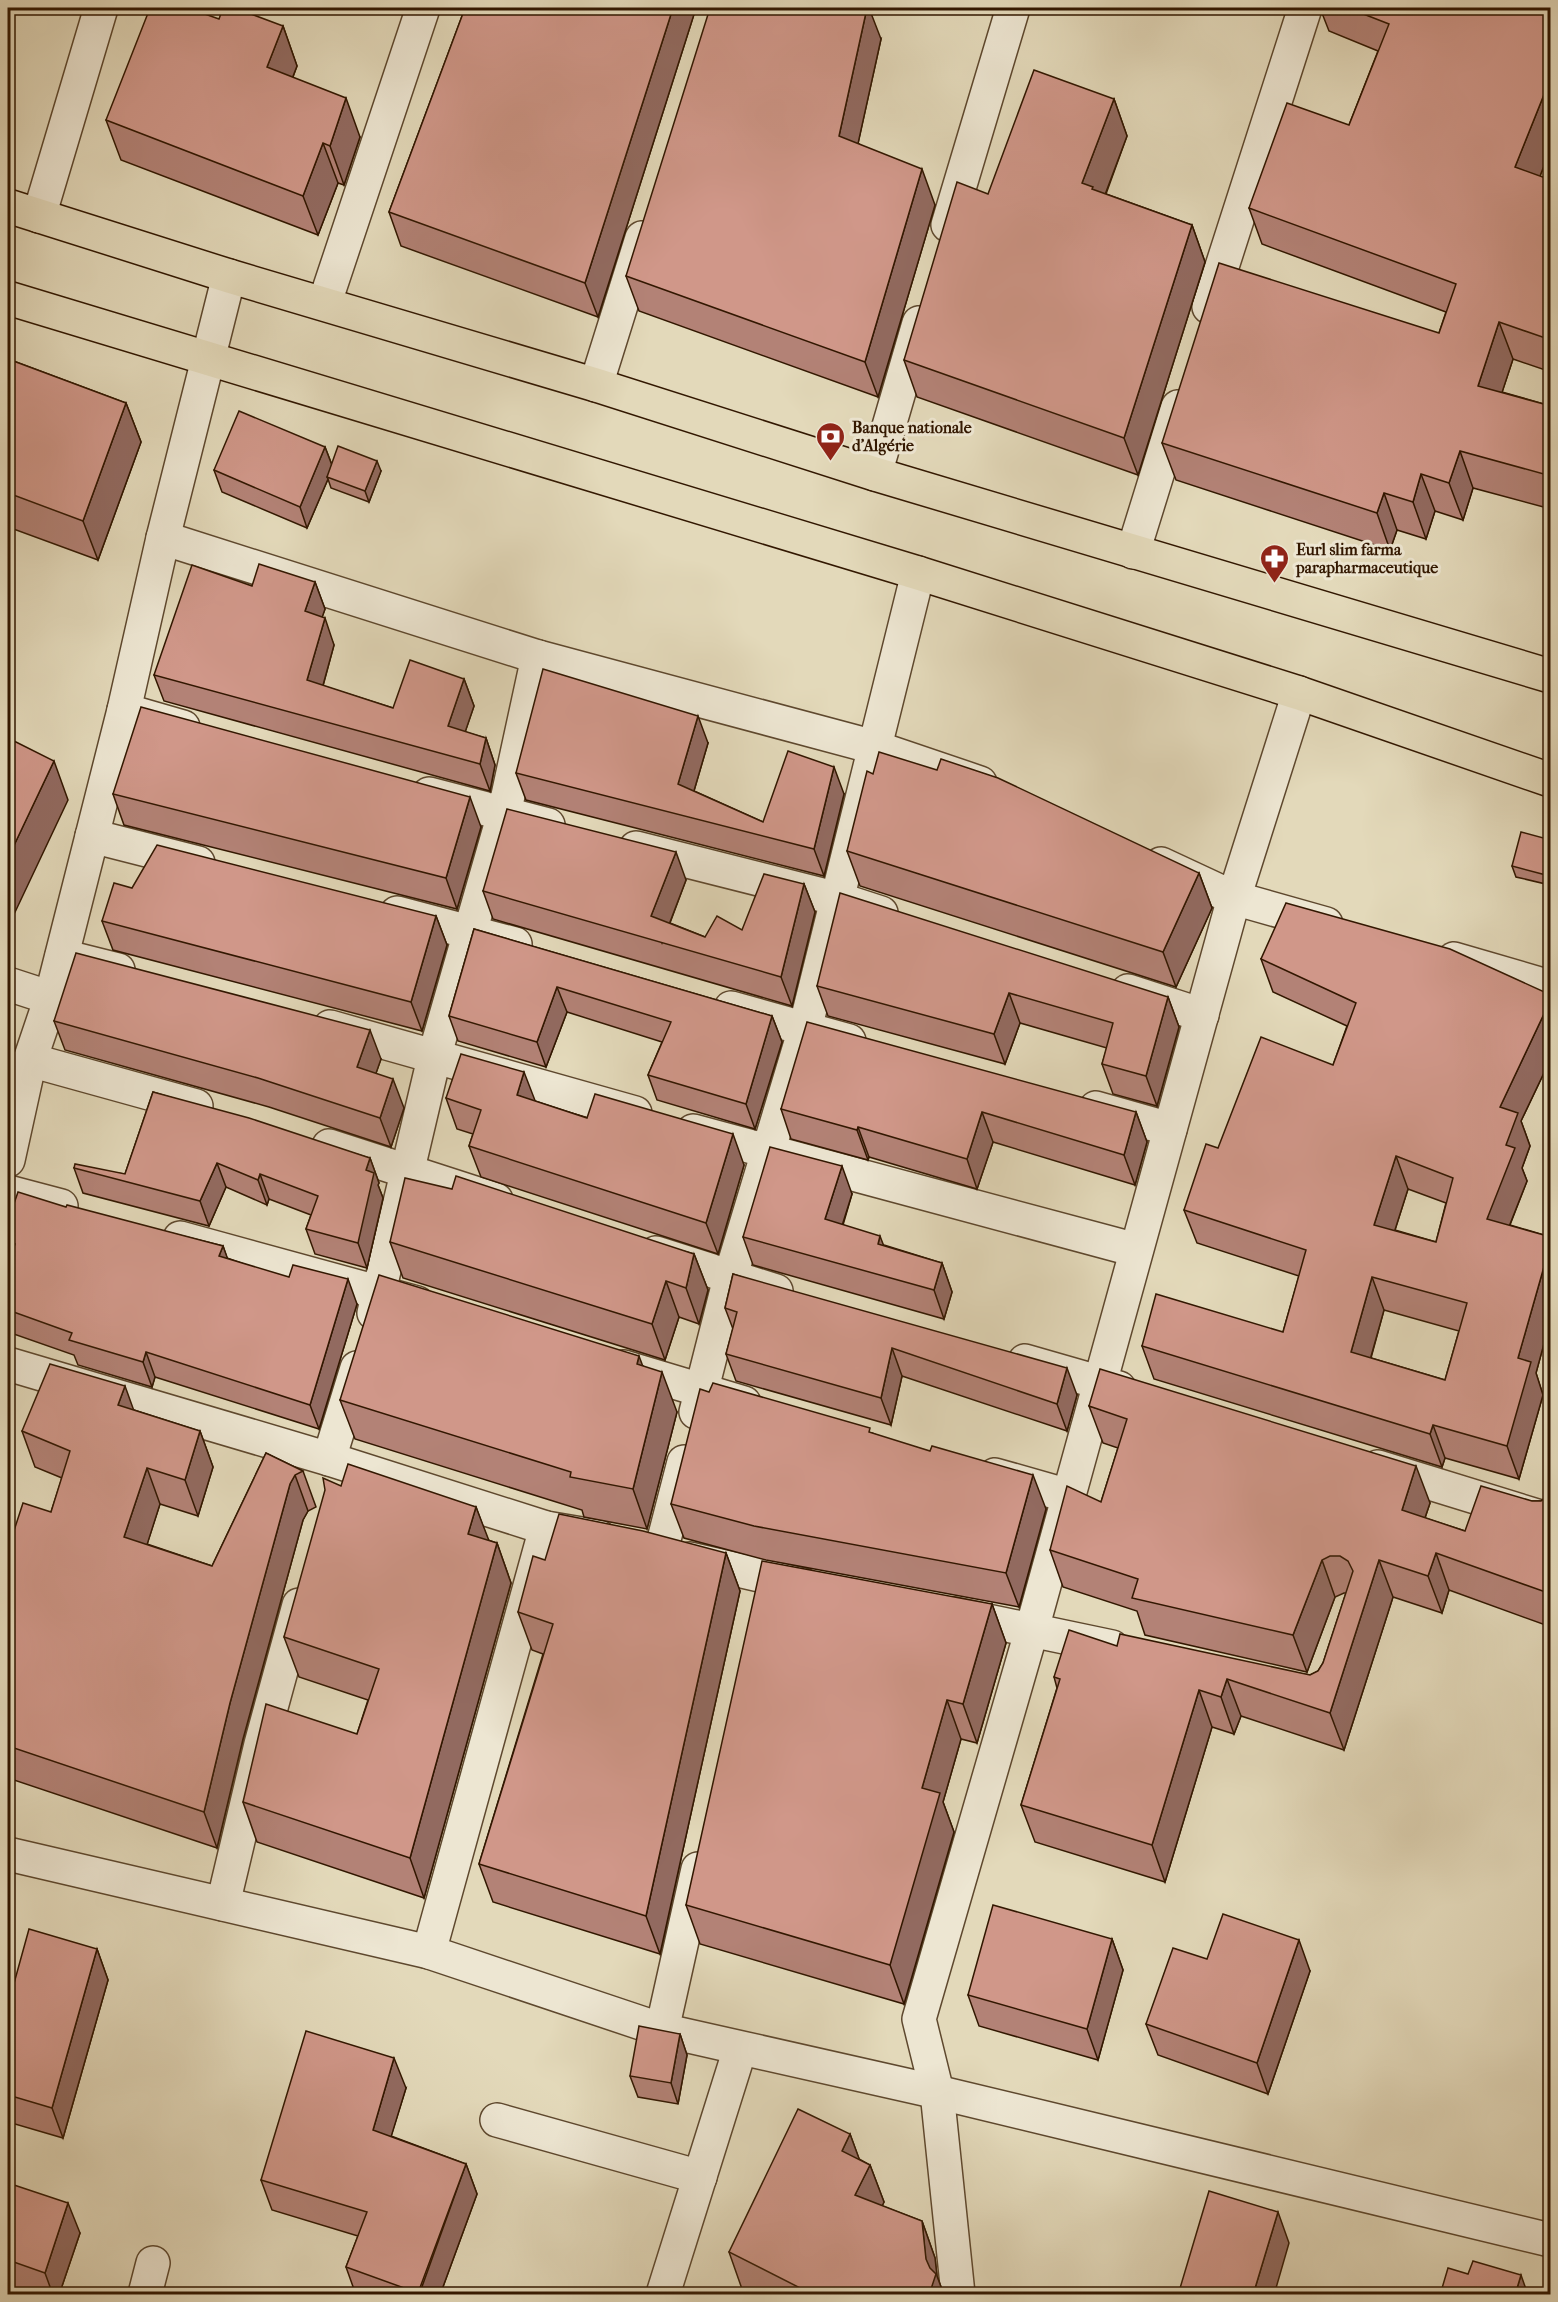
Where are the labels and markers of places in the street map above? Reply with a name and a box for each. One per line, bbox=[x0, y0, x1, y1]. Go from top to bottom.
place label: Banque nationale d'Algérie bbox=[852, 418, 972, 456]
bank icon: Banque nationale d'Algérie bbox=[815, 420, 847, 462]
place label: Eurl slim farma parapharmaceutique bbox=[1295, 540, 1438, 578]
pharmacy icon: Eurl slim farma parapharmaceutique bbox=[1259, 542, 1291, 584]

